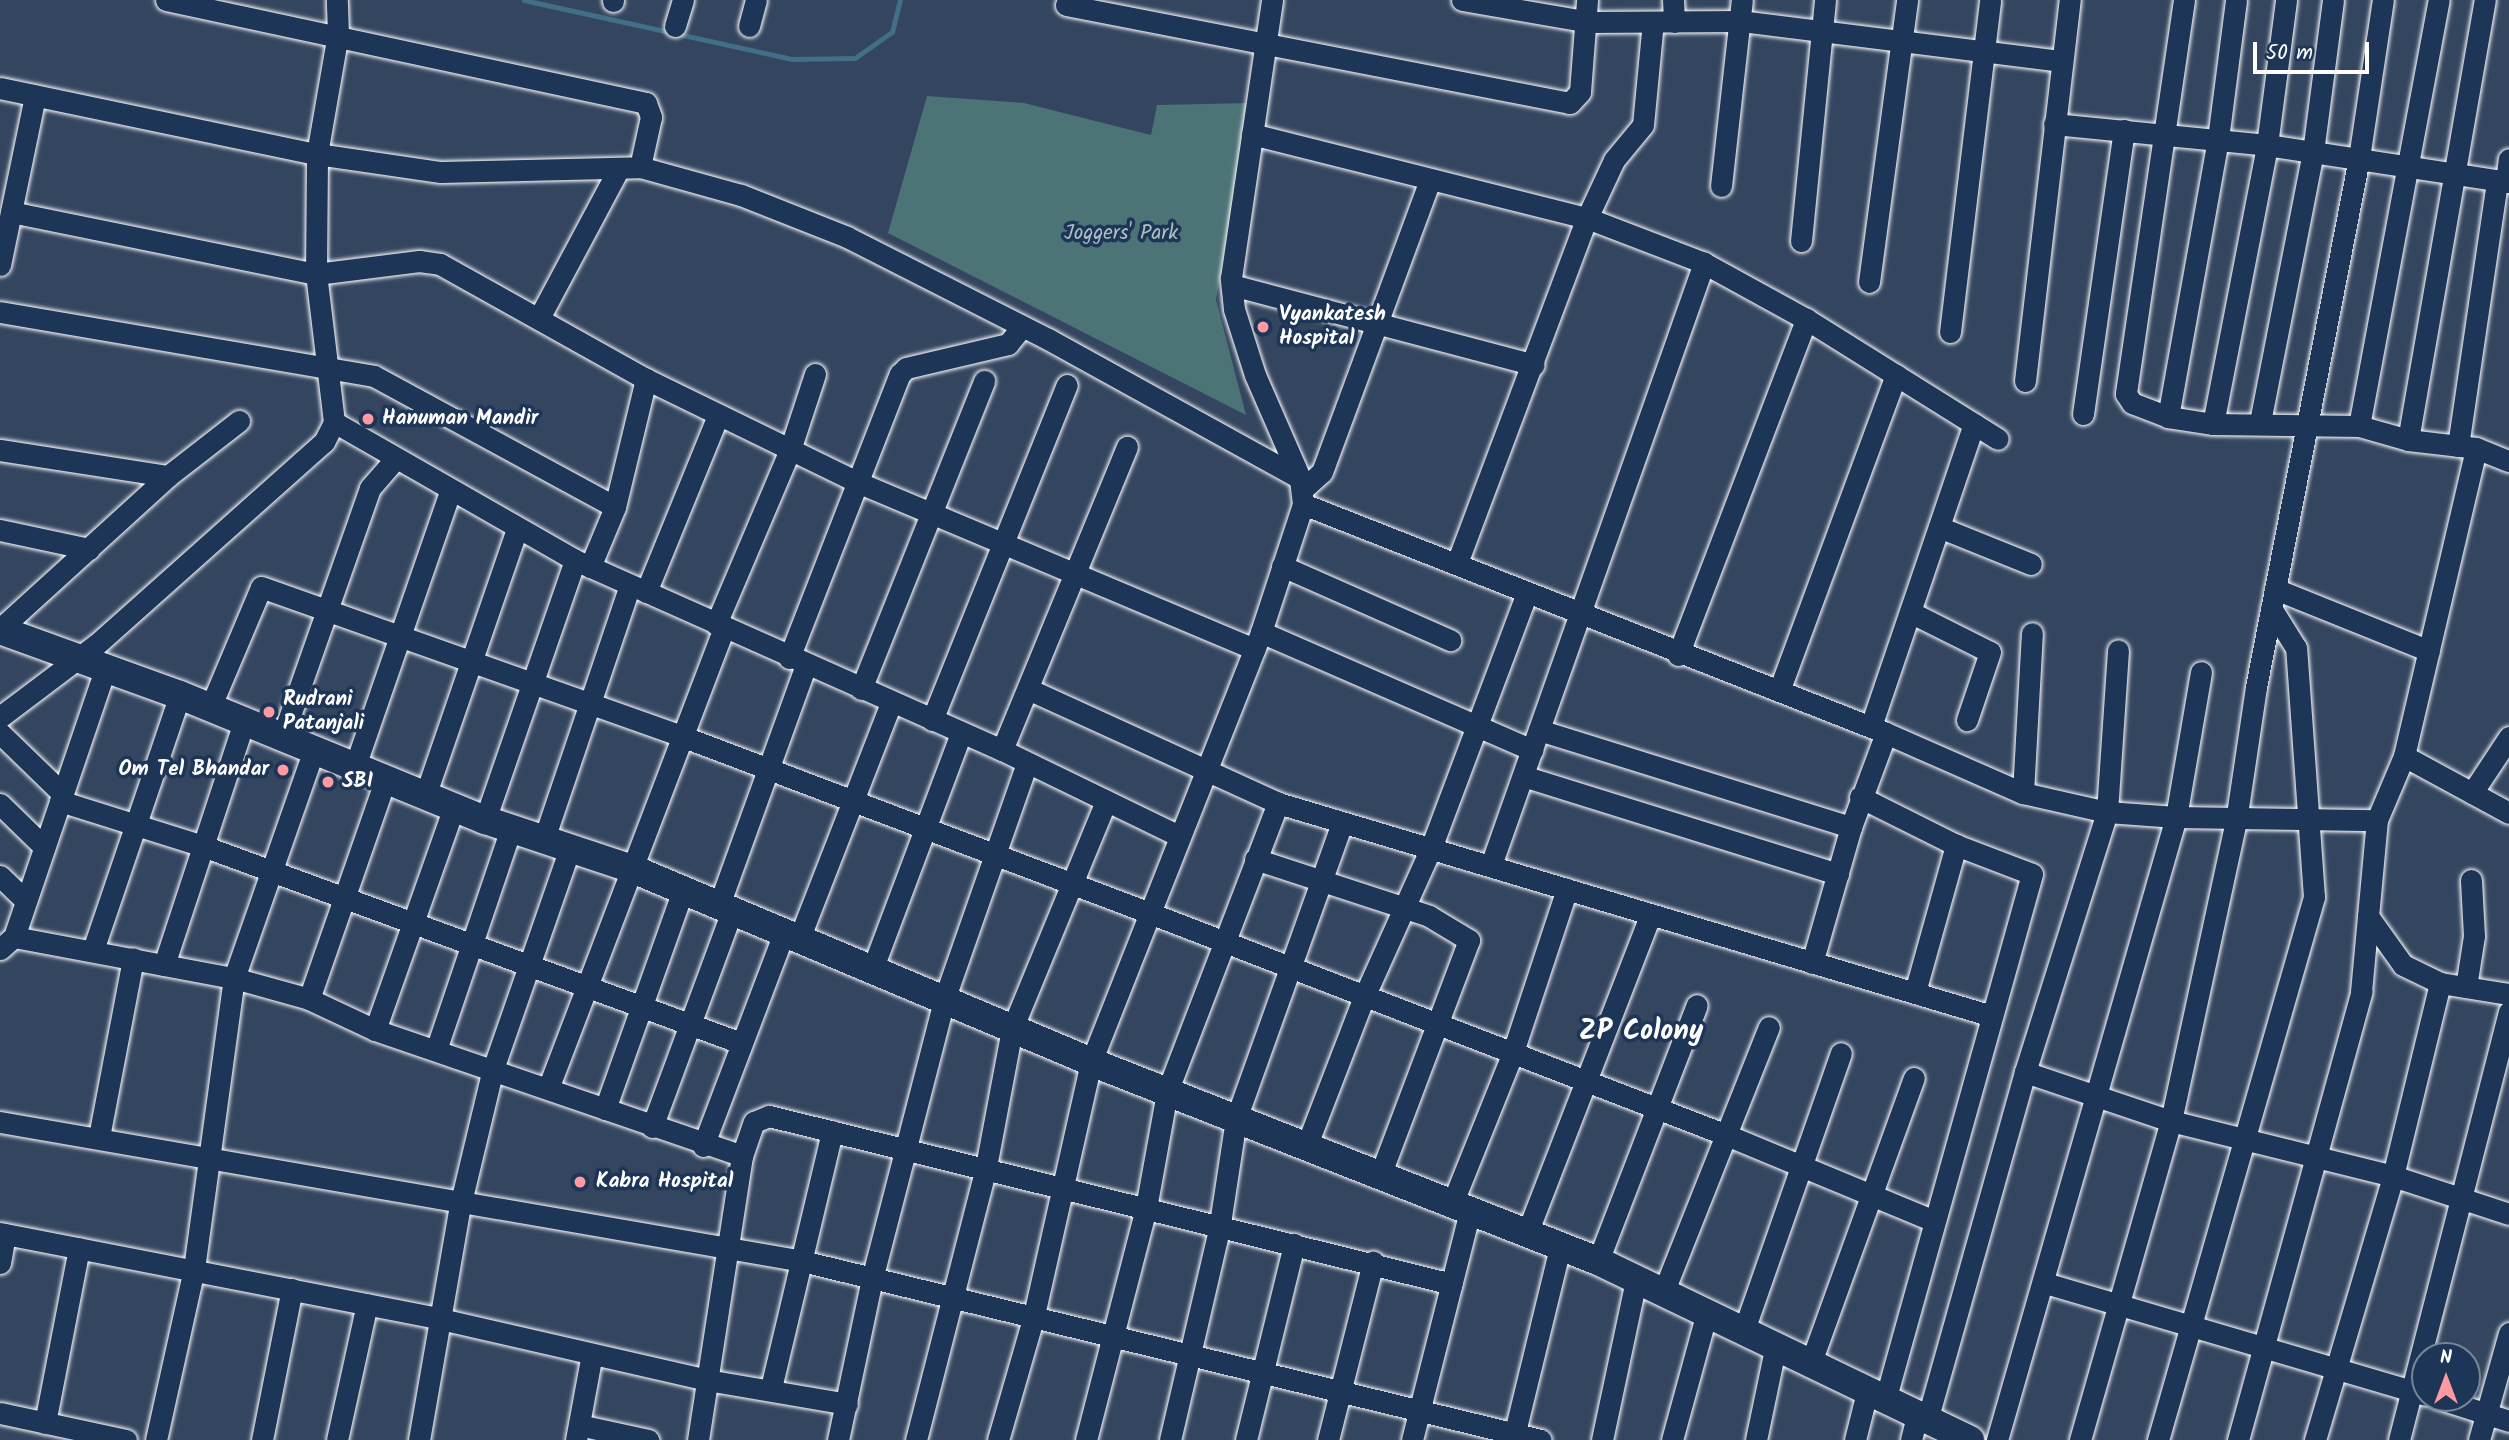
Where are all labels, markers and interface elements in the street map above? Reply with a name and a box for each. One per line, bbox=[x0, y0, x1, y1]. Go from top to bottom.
scale bar bbox=[2257, 28, 2372, 72]
text: 50 m bbox=[2266, 37, 2313, 70]
park label: Joggers' Park bbox=[1064, 221, 1178, 247]
place label: Vyankatesh Hospital bbox=[1279, 302, 1386, 352]
marker: Vyankatesh Hospital bbox=[1253, 317, 1273, 337]
place label: Hanuman Mandir bbox=[382, 406, 538, 432]
marker: Hanuman Mandir bbox=[360, 411, 376, 427]
place label: Rudrani Patanjali bbox=[283, 687, 364, 737]
marker: Rudrani Patanjali bbox=[261, 704, 277, 720]
place label: Om Tel Bhandar bbox=[118, 757, 269, 783]
marker: Om Tel Bhandar bbox=[275, 762, 291, 778]
place label: SBI bbox=[342, 769, 373, 795]
marker: SBI bbox=[320, 774, 336, 790]
district label: ZP Colony bbox=[1579, 1015, 1703, 1049]
place label: Kabra Hospital bbox=[596, 1169, 733, 1195]
marker: Kabra Hospital bbox=[570, 1172, 590, 1192]
north arrow bbox=[2411, 1342, 2481, 1412]
text: N bbox=[2440, 1343, 2452, 1373]

